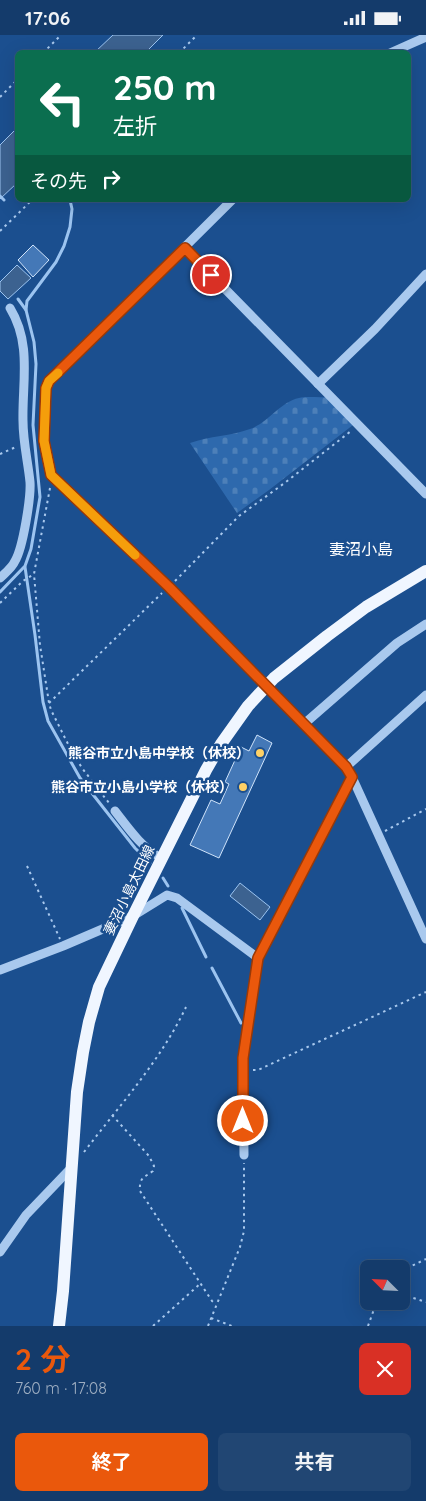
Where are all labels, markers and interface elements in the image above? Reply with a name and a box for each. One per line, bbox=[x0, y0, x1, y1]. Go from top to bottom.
text: 17:06 bbox=[25, 6, 70, 30]
text: 250 m bbox=[113, 65, 217, 109]
icon: left bbox=[30, 70, 95, 135]
text: 左折 bbox=[113, 112, 157, 140]
icon: right bbox=[97, 165, 125, 193]
text: その先 bbox=[30, 169, 87, 193]
pin bbox=[190, 254, 232, 296]
icon: arrive bbox=[197, 261, 225, 289]
district label: 妻沼小島 bbox=[329, 539, 393, 559]
place label: 熊谷市立小島中学校（休校） bbox=[68, 744, 250, 762]
marker: 熊谷市立小島中学校（休校） bbox=[254, 747, 266, 759]
place label: 熊谷市立小島小学校（休校） bbox=[51, 778, 233, 796]
marker: 熊谷市立小島小学校（休校） bbox=[237, 781, 249, 793]
street label: 妻沼小島太田線 bbox=[99, 842, 159, 938]
position arrow bbox=[216, 1094, 268, 1146]
north arrow bbox=[360, 1260, 410, 1310]
map controls bbox=[360, 1260, 410, 1310]
text: 2 分 bbox=[15, 1340, 70, 1378]
button: close bbox=[359, 1343, 411, 1395]
text: 760 m · 17:08 bbox=[15, 1378, 107, 1398]
button: 終了 bbox=[15, 1433, 208, 1491]
button: 共有 bbox=[218, 1433, 411, 1491]

